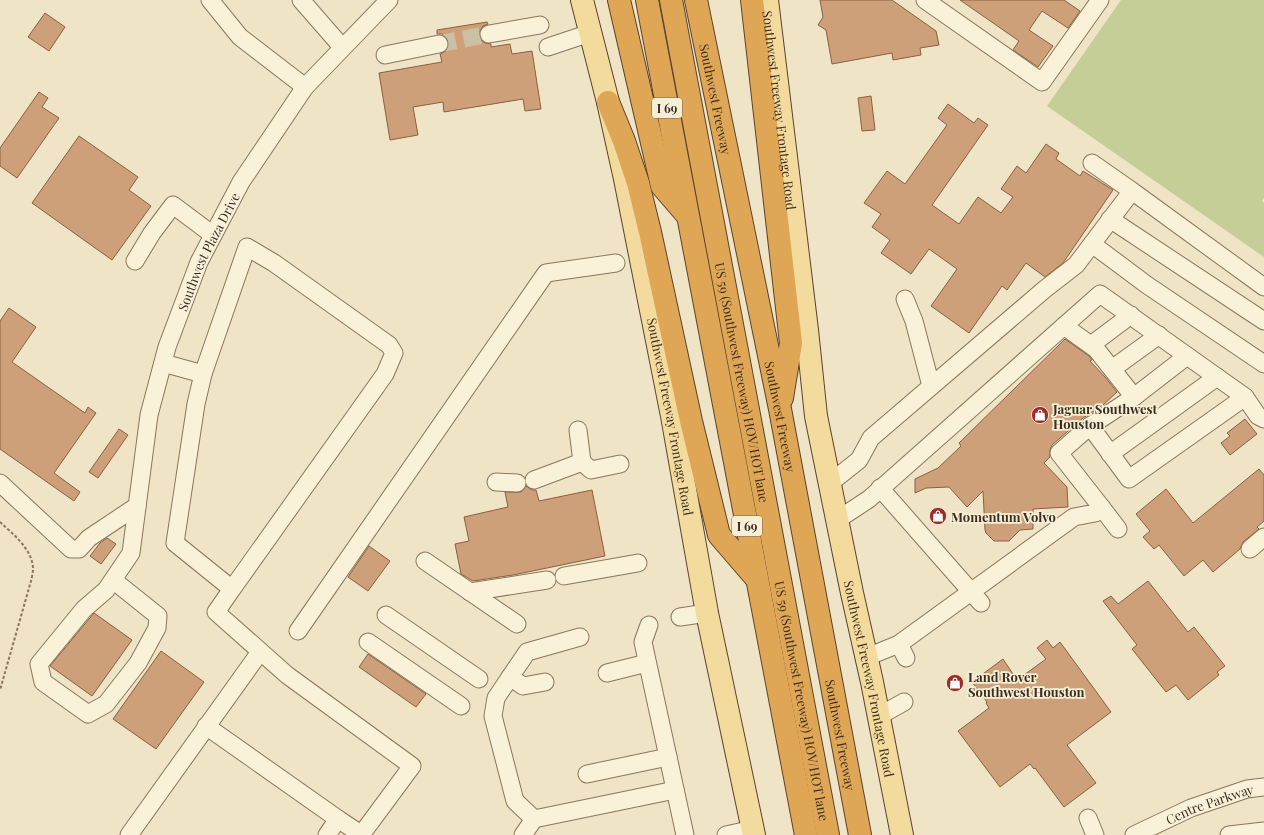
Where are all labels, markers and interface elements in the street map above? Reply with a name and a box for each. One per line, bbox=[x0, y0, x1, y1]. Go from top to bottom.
street label: Southwest Freeway Frontage Road bbox=[760, 10, 801, 211]
street label: Southwest Freeway bbox=[697, 42, 736, 156]
road number: I 69 bbox=[652, 98, 682, 118]
street label: Southwest Plaza Drive bbox=[173, 189, 243, 313]
street label: US 59 (Southwest Freeway) HOV/HOT lane bbox=[712, 261, 774, 504]
street label: Southwest Freeway Frontage Road bbox=[644, 316, 698, 517]
street label: Southwest Freeway bbox=[762, 359, 800, 474]
place label: Jaguar Southwest Houston bbox=[1052, 400, 1158, 432]
shop icon: Jaguar Southwest Houston bbox=[1030, 405, 1050, 425]
shop icon: Momentum Volvo bbox=[928, 506, 948, 526]
place label: Momentum Volvo bbox=[951, 508, 1056, 525]
road number: I 69 bbox=[732, 516, 762, 536]
street label: US 59 (Southwest Freeway) HOV/HOT lane bbox=[772, 579, 834, 823]
street label: Southwest Freeway Frontage Road bbox=[841, 579, 899, 779]
place label: Land Rover Southwest Houston bbox=[968, 668, 1085, 700]
shop icon: Land Rover Southwest Houston bbox=[945, 673, 965, 693]
street label: Southwest Freeway bbox=[823, 678, 859, 792]
street label: Centre Parkway bbox=[1163, 780, 1255, 827]

